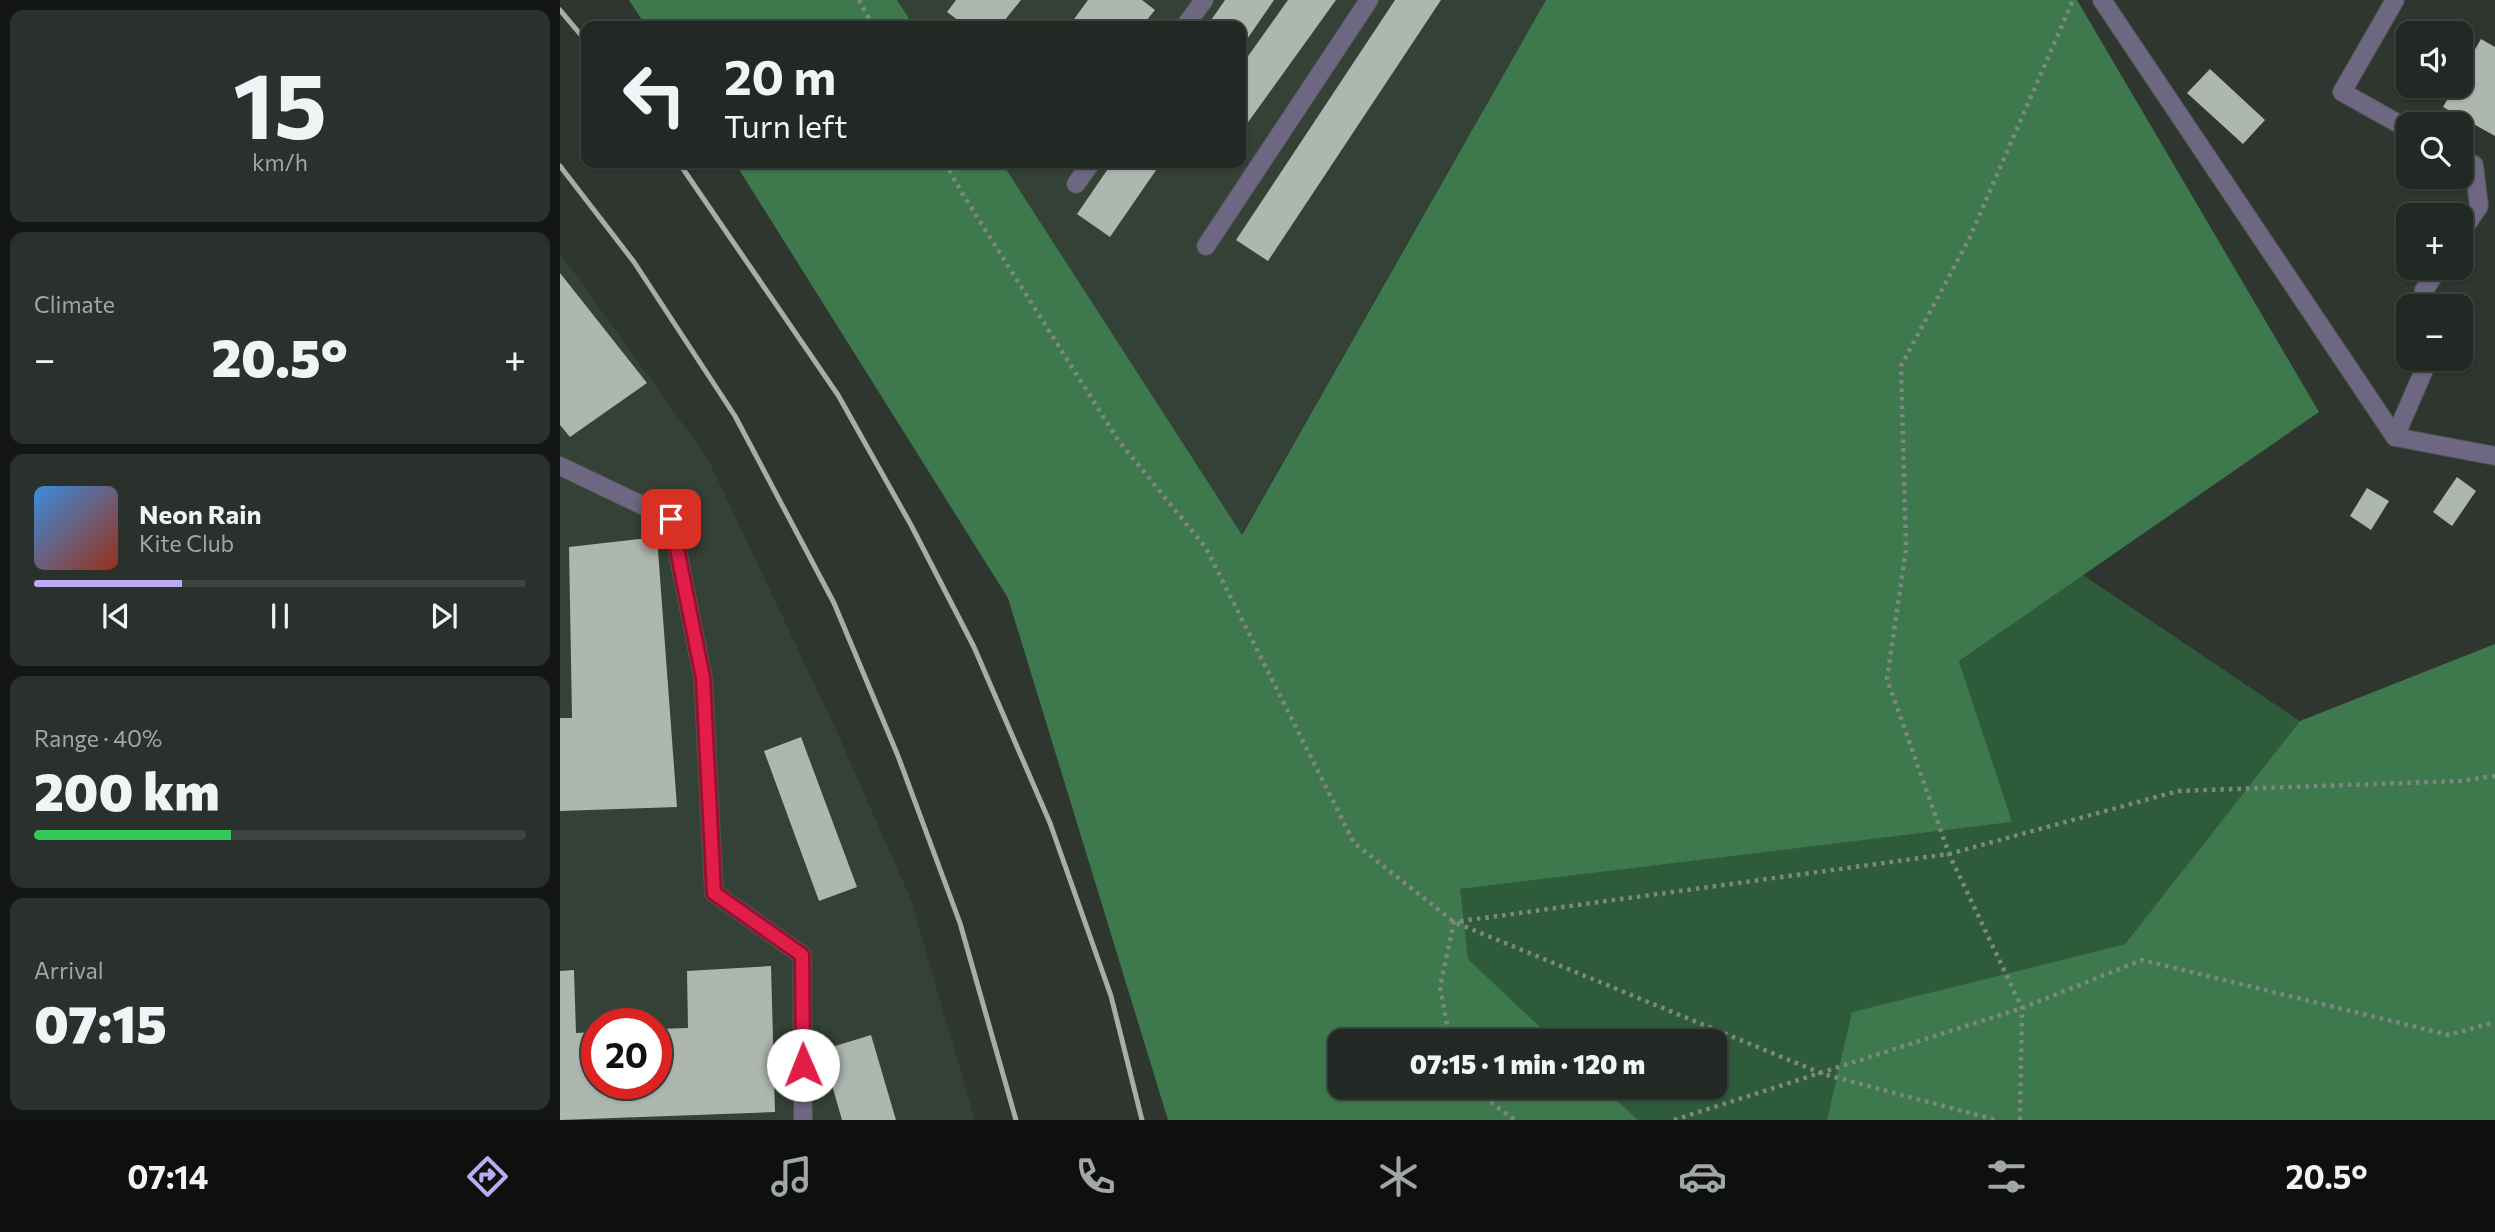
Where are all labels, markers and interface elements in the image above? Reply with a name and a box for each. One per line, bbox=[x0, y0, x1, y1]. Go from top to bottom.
map controls bbox=[2396, 21, 2473, 371]
button: sound bbox=[2396, 21, 2473, 98]
text: 20 m bbox=[724, 45, 836, 105]
text: 15 bbox=[233, 46, 327, 158]
icon: left bbox=[609, 49, 700, 140]
text: Turn left bbox=[724, 105, 848, 145]
button: search bbox=[2396, 112, 2473, 189]
text: km/h bbox=[252, 148, 308, 176]
button: + bbox=[2396, 203, 2473, 280]
text: Climate bbox=[34, 290, 115, 318]
button: − bbox=[2396, 294, 2473, 371]
text: 20.5° bbox=[211, 324, 348, 388]
text: − bbox=[34, 334, 56, 381]
text: + bbox=[504, 334, 526, 381]
pin bbox=[641, 489, 701, 549]
text: Neon Rain bbox=[139, 498, 262, 529]
icon: arrive bbox=[652, 500, 690, 538]
text: Kite Club bbox=[139, 529, 234, 557]
icon: previous bbox=[97, 597, 135, 635]
icon: pause bbox=[261, 597, 299, 635]
icon: next bbox=[425, 597, 463, 635]
text: Range · 40% bbox=[34, 724, 162, 752]
text: 200 km bbox=[34, 758, 220, 822]
text: Arrival bbox=[34, 956, 104, 984]
text: 07:15 bbox=[34, 990, 167, 1054]
speed limit sign: 20 bbox=[581, 1008, 672, 1099]
position arrow bbox=[766, 1028, 840, 1102]
text: 07:15 · 1 min · 120 m bbox=[1410, 1048, 1645, 1079]
icon: directions bbox=[463, 1152, 512, 1201]
icon: music bbox=[767, 1152, 816, 1201]
icon: phone bbox=[1071, 1152, 1120, 1201]
icon: climate bbox=[1374, 1152, 1423, 1201]
icon: car bbox=[1678, 1152, 1727, 1201]
icon: filters bbox=[1982, 1152, 2031, 1201]
text: 07:14 bbox=[127, 1156, 208, 1196]
text: 20.5° bbox=[2285, 1156, 2368, 1196]

